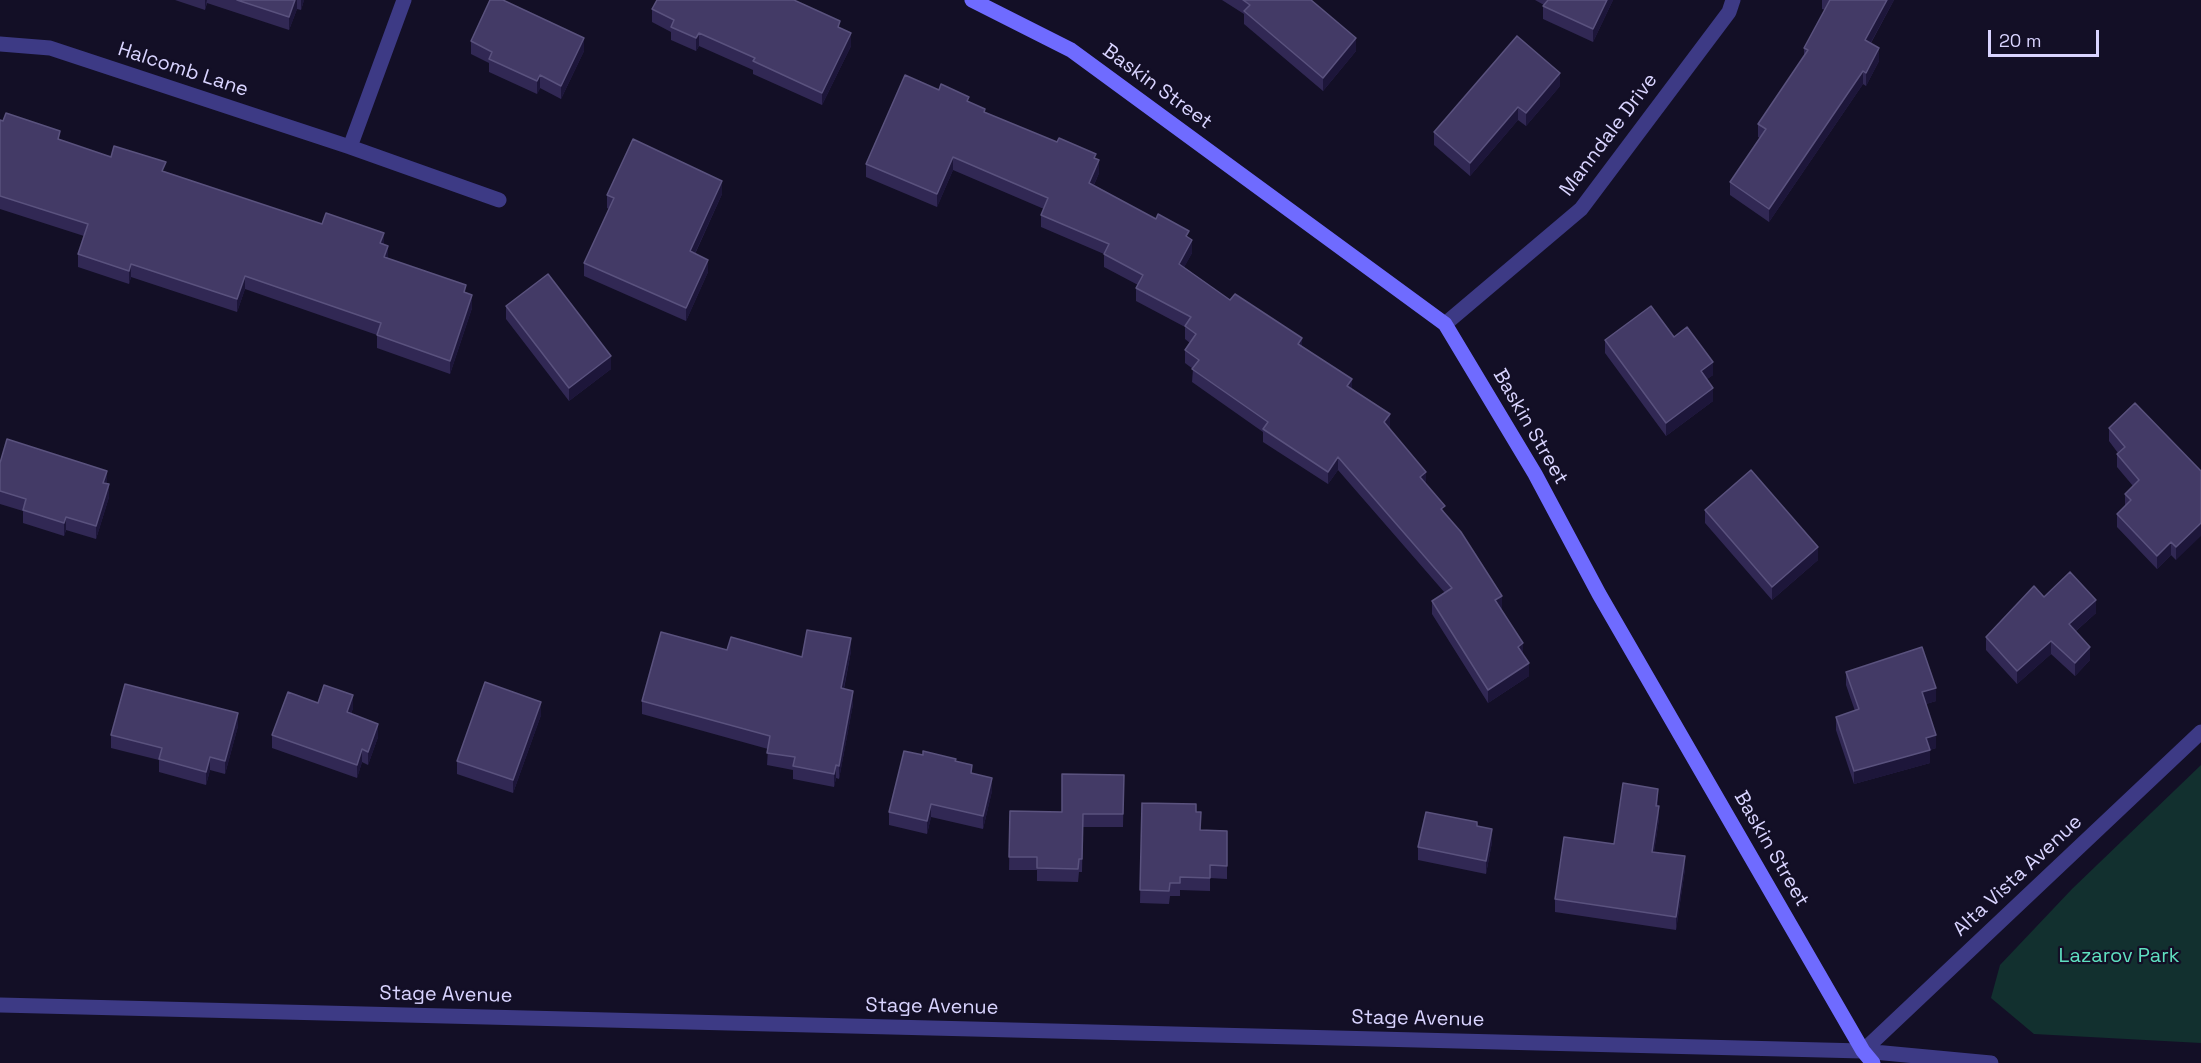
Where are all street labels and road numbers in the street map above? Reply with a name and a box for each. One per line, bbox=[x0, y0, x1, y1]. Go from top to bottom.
street label: Halcomb Lane bbox=[115, 38, 251, 102]
street label: Baskin Street bbox=[1098, 39, 1216, 135]
street label: Manndale Drive bbox=[1555, 69, 1663, 201]
street label: Baskin Street bbox=[1487, 365, 1573, 489]
street label: Baskin Street bbox=[1728, 787, 1814, 911]
street label: Alta Vista Avenue bbox=[1949, 810, 2087, 942]
street label: Stage Avenue bbox=[379, 982, 513, 1008]
street label: Stage Avenue bbox=[865, 994, 999, 1020]
street label: Stage Avenue bbox=[1351, 1006, 1485, 1032]

